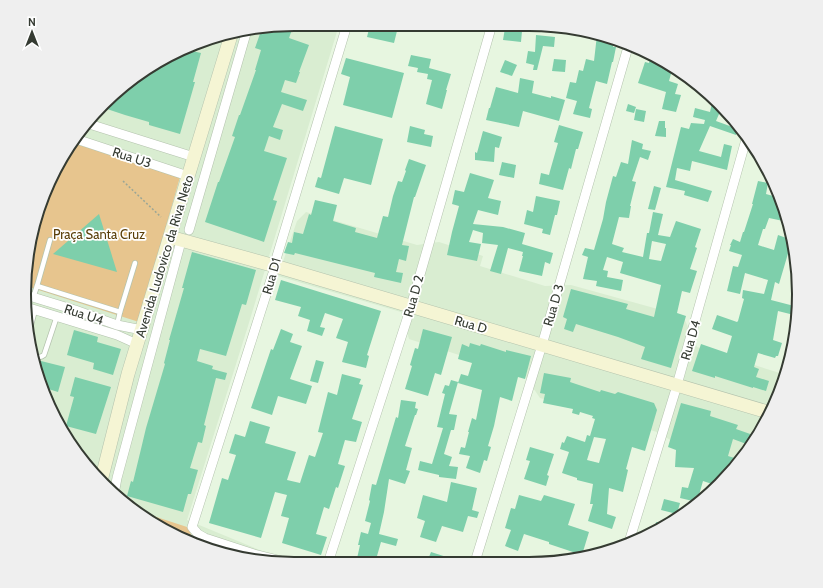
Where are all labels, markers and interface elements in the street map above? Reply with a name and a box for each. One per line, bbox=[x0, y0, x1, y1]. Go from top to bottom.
north arrow bbox=[12, 12, 52, 52]
text: N bbox=[28, 15, 36, 29]
street label: Rua U3 bbox=[110, 143, 154, 171]
street label: Avenida Ludovico da Riva Neto bbox=[132, 173, 196, 339]
park label: Praça Santa Cruz bbox=[53, 226, 145, 242]
street label: Rua D1 bbox=[258, 256, 284, 296]
street label: Rua D 2 bbox=[399, 273, 427, 319]
street label: Rua D 3 bbox=[539, 282, 567, 328]
street label: Rua U4 bbox=[62, 300, 106, 328]
street label: Rua D bbox=[453, 312, 489, 336]
street label: Rua D4 bbox=[677, 318, 703, 362]

